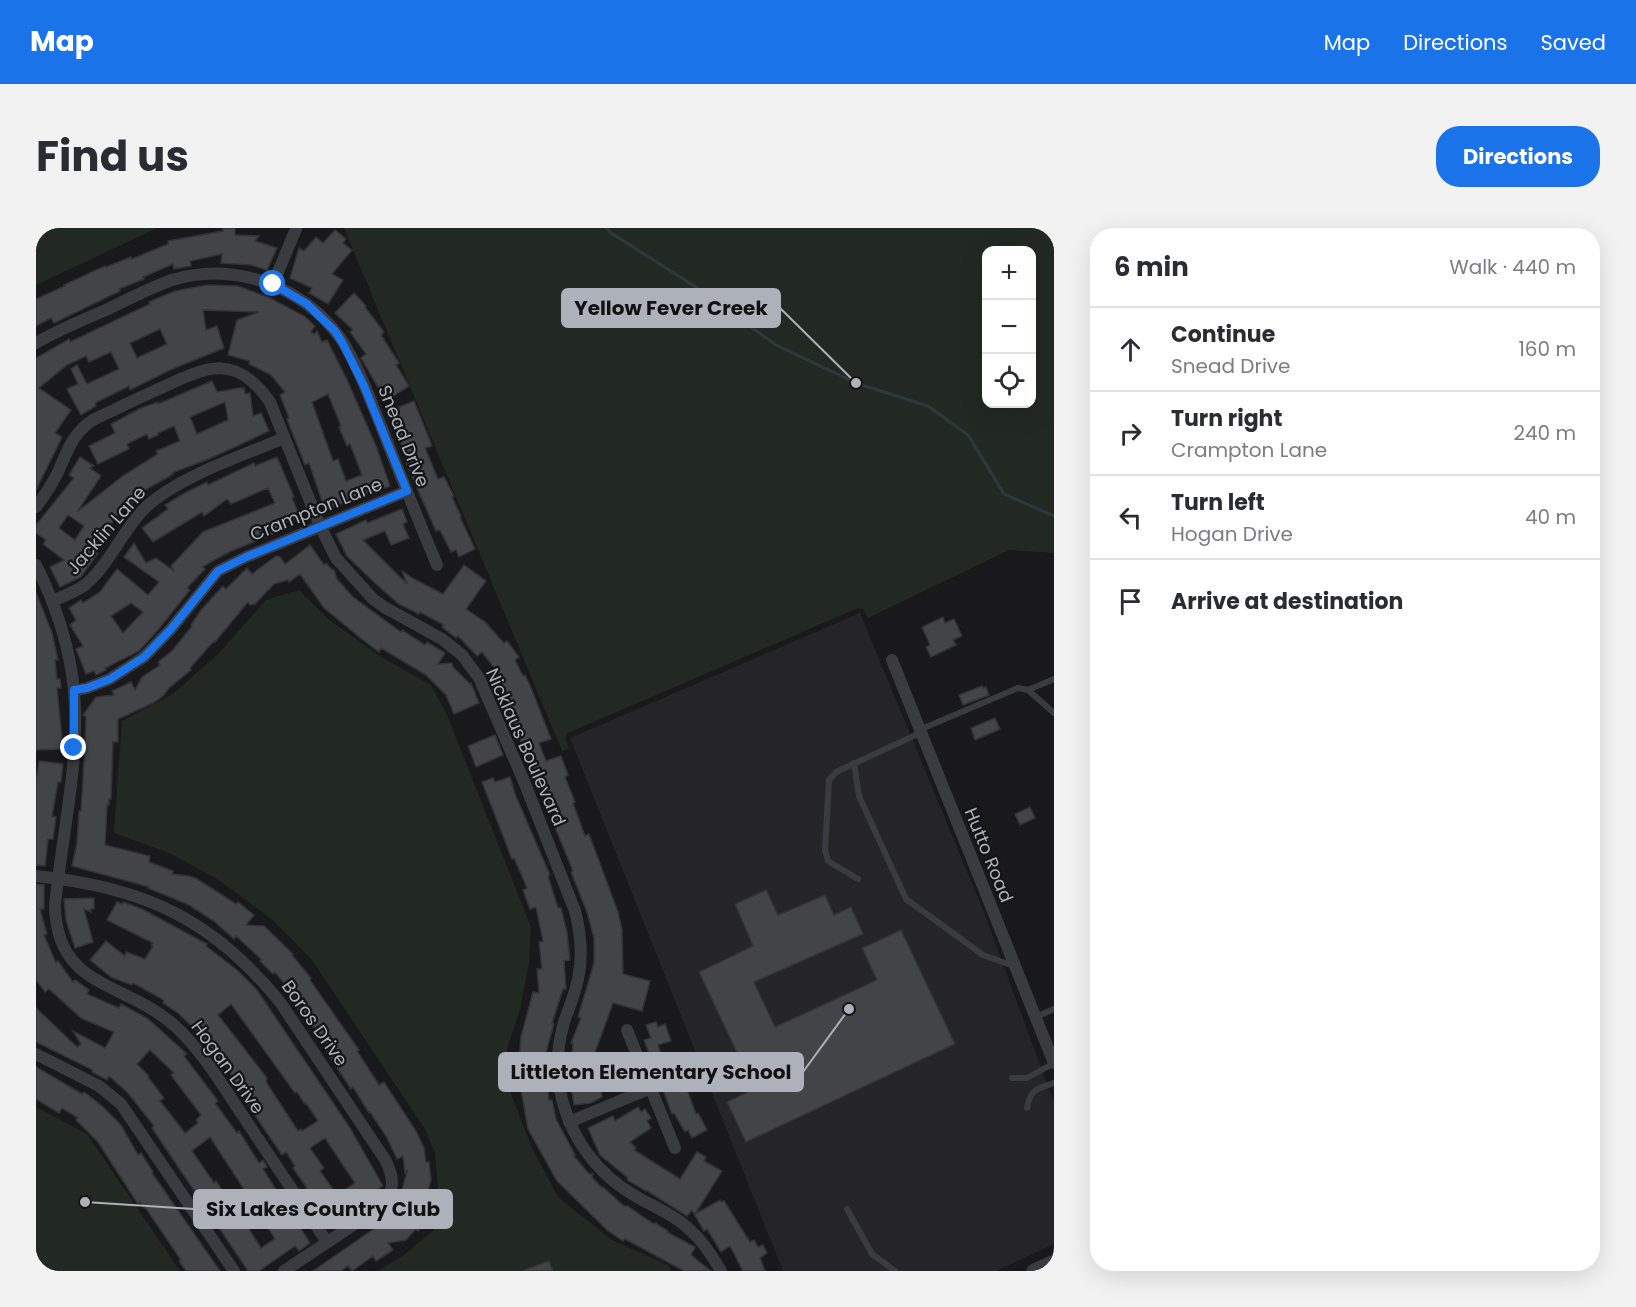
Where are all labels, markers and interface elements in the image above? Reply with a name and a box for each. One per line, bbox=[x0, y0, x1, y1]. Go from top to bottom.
text: Map bbox=[30, 22, 94, 61]
text: Map bbox=[1324, 28, 1370, 57]
text: Directions bbox=[1403, 28, 1507, 57]
text: Saved bbox=[1540, 28, 1606, 57]
button: Directions bbox=[1436, 126, 1600, 187]
text: Find us bbox=[36, 127, 189, 186]
map controls bbox=[982, 246, 1036, 408]
button: + bbox=[982, 246, 1036, 300]
text: 6 min bbox=[1114, 249, 1189, 285]
text: Walk · 440 m bbox=[1449, 253, 1576, 281]
route start bbox=[259, 270, 285, 296]
callout: Yellow Fever Creek bbox=[562, 289, 780, 327]
text: Yellow Fever Creek bbox=[574, 294, 768, 322]
button: − bbox=[982, 300, 1036, 354]
text: Continue bbox=[1171, 319, 1275, 350]
icon: ahead bbox=[1114, 333, 1147, 366]
text: 160 m bbox=[1518, 335, 1576, 363]
text: Snead Drive bbox=[1171, 352, 1290, 380]
button: locate bbox=[982, 354, 1036, 408]
street label: Snead Drive bbox=[372, 381, 436, 491]
text: Turn right bbox=[1171, 403, 1282, 434]
icon: right bbox=[1114, 417, 1147, 450]
text: 240 m bbox=[1513, 419, 1576, 447]
text: Crampton Lane bbox=[1171, 436, 1327, 464]
street label: Crampton Lane bbox=[246, 471, 386, 547]
street label: Jacklin Lane bbox=[61, 480, 151, 580]
text: Turn left bbox=[1171, 487, 1265, 518]
icon: left bbox=[1114, 501, 1147, 534]
text: 40 m bbox=[1525, 503, 1576, 531]
text: Hogan Drive bbox=[1171, 520, 1293, 548]
icon: arrive bbox=[1114, 585, 1147, 618]
text: Arrive at destination bbox=[1171, 586, 1403, 617]
street label: Nicklaus Boulevard bbox=[480, 664, 572, 830]
route end bbox=[60, 734, 86, 760]
street label: Hutto Road bbox=[959, 804, 1019, 906]
street label: Boros Drive bbox=[276, 975, 354, 1071]
street label: Hogan Drive bbox=[186, 1015, 270, 1119]
callout: Littleton Elementary School bbox=[499, 1053, 803, 1091]
text: Littleton Elementary School bbox=[511, 1058, 791, 1086]
callout: Six Lakes Country Club bbox=[194, 1190, 452, 1228]
text: Six Lakes Country Club bbox=[206, 1195, 440, 1223]

